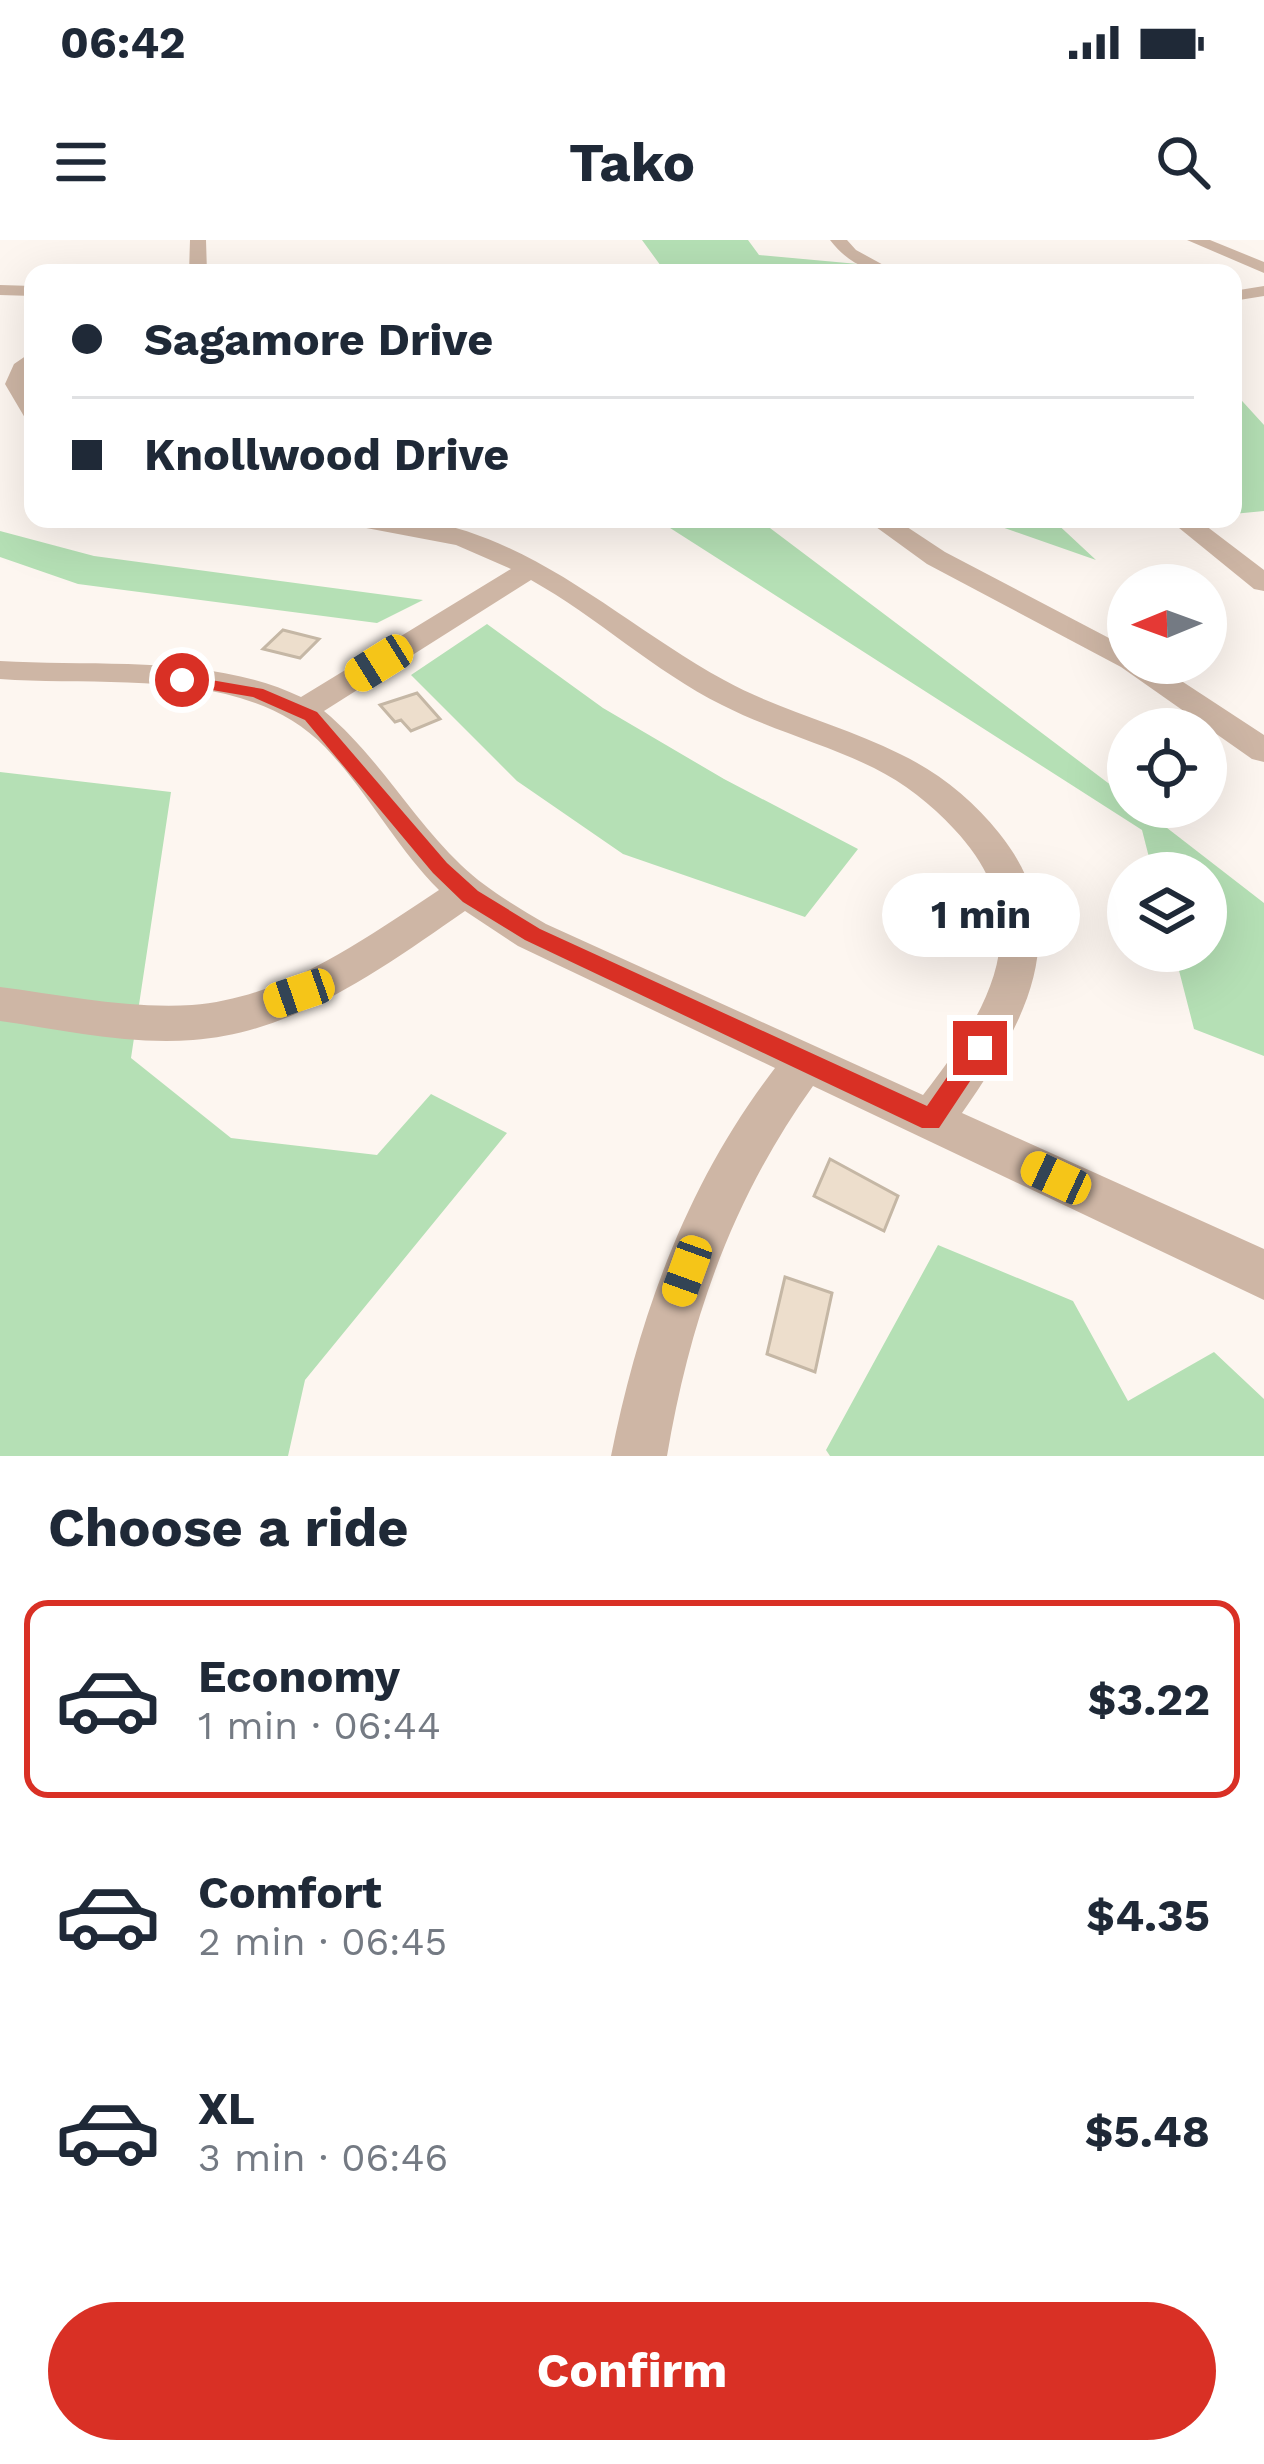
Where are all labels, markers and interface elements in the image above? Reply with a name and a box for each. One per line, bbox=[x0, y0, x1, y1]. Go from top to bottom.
text: 06:42 bbox=[60, 16, 186, 69]
icon: menu bbox=[48, 129, 114, 195]
icon: search bbox=[1150, 129, 1216, 195]
text: Tako bbox=[569, 131, 695, 194]
text: Sagamore Drive bbox=[144, 313, 493, 366]
text: Knollwood Drive bbox=[144, 428, 509, 481]
north arrow bbox=[1107, 564, 1227, 684]
map controls bbox=[1107, 564, 1227, 972]
car bbox=[339, 629, 419, 697]
route start bbox=[155, 653, 209, 707]
button: locate bbox=[1107, 708, 1227, 828]
button: layers bbox=[1107, 852, 1227, 972]
callout: 1 min bbox=[881, 874, 1079, 958]
text: 1 min bbox=[931, 892, 1031, 937]
car bbox=[259, 964, 339, 1022]
route end bbox=[953, 1021, 1007, 1075]
car bbox=[1016, 1146, 1096, 1210]
car bbox=[658, 1231, 716, 1311]
text: Choose a ride bbox=[48, 1496, 409, 1559]
icon: car bbox=[54, 1645, 162, 1753]
text: Economy bbox=[198, 1650, 400, 1703]
text: $3.22 bbox=[1088, 1673, 1210, 1726]
text: 1 min · 06:44 bbox=[198, 1703, 441, 1748]
icon: car bbox=[54, 1861, 162, 1969]
text: Comfort bbox=[198, 1866, 382, 1919]
text: $4.35 bbox=[1086, 1889, 1210, 1942]
text: 2 min · 06:45 bbox=[198, 1919, 447, 1964]
icon: car bbox=[54, 2077, 162, 2185]
text: XL bbox=[198, 2082, 255, 2135]
text: $5.48 bbox=[1085, 2105, 1210, 2158]
text: 3 min · 06:46 bbox=[198, 2135, 448, 2180]
button: Confirm bbox=[48, 2302, 1216, 2440]

